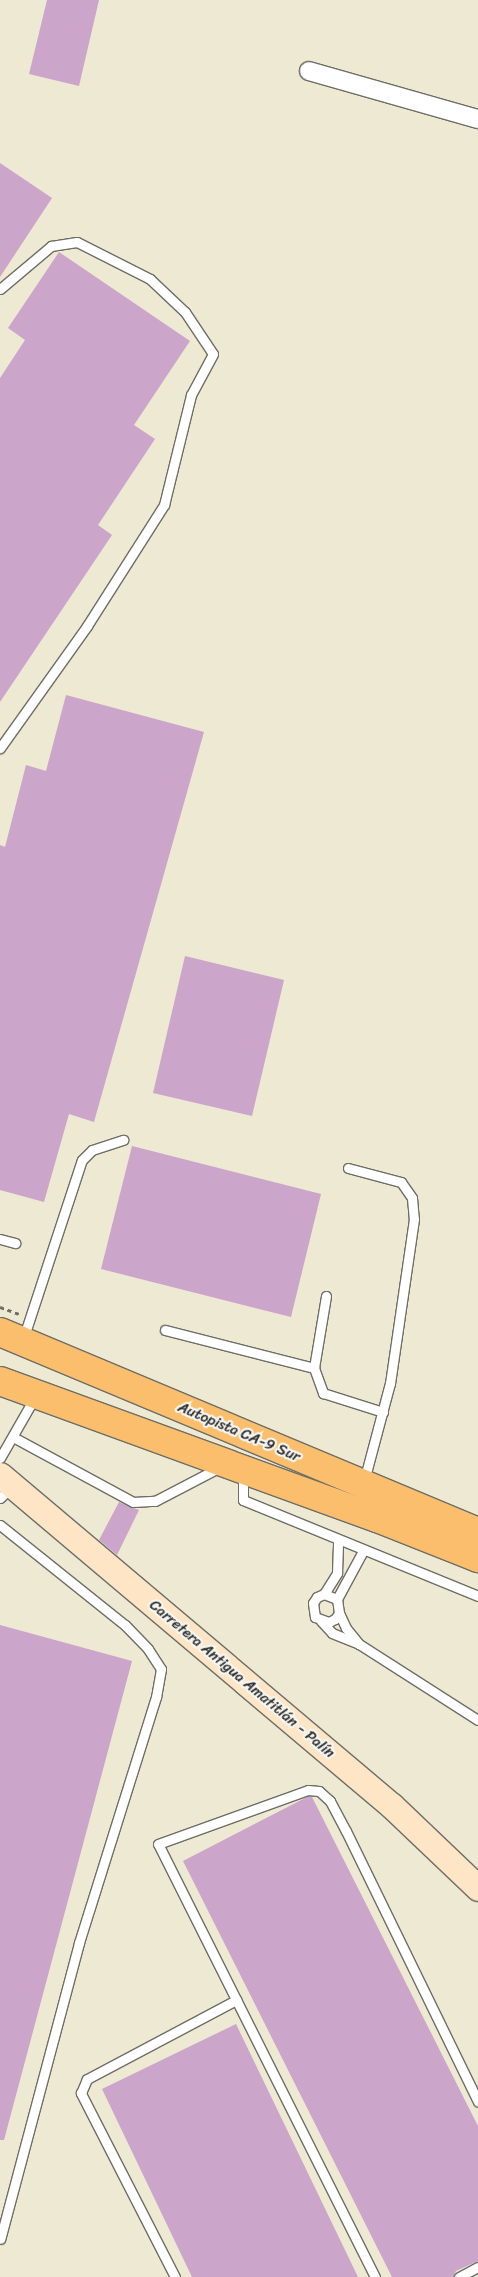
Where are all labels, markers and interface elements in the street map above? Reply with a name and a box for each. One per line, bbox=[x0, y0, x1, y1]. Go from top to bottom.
street label: Autopista CA-9 Sur bbox=[175, 1398, 303, 1466]
street label: Carretera Antigua Amatitlán - Palín bbox=[146, 1596, 338, 1762]

